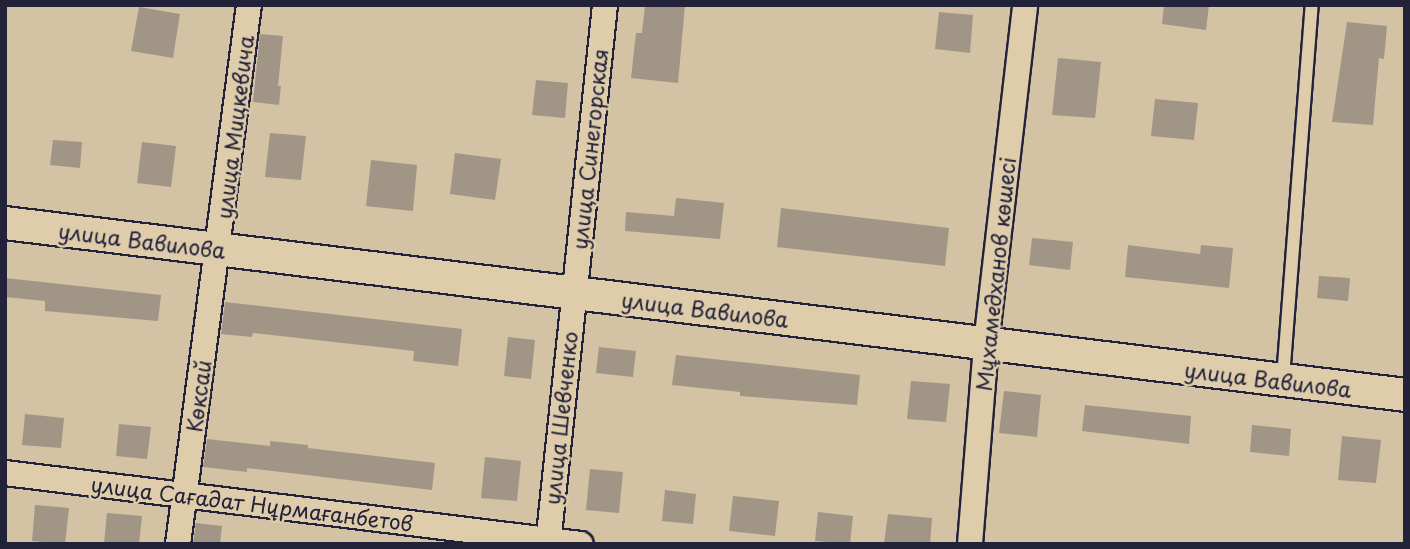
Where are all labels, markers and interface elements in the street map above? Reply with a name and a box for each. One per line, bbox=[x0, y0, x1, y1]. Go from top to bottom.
street label: улица Мицкевича bbox=[210, 33, 258, 221]
street label: улица Синегорская bbox=[566, 47, 612, 251]
street label: Мұхамедханов көшесі bbox=[970, 156, 1020, 392]
street label: улица Вавилова bbox=[57, 217, 227, 263]
street label: улица Вавилова bbox=[620, 286, 790, 332]
street label: улица Шевченко bbox=[538, 330, 582, 506]
street label: улица Вавилова bbox=[1183, 356, 1353, 402]
street label: Көксай bbox=[180, 358, 216, 434]
street label: улица Сағадат Нұрмағанбетов bbox=[89, 471, 415, 535]

